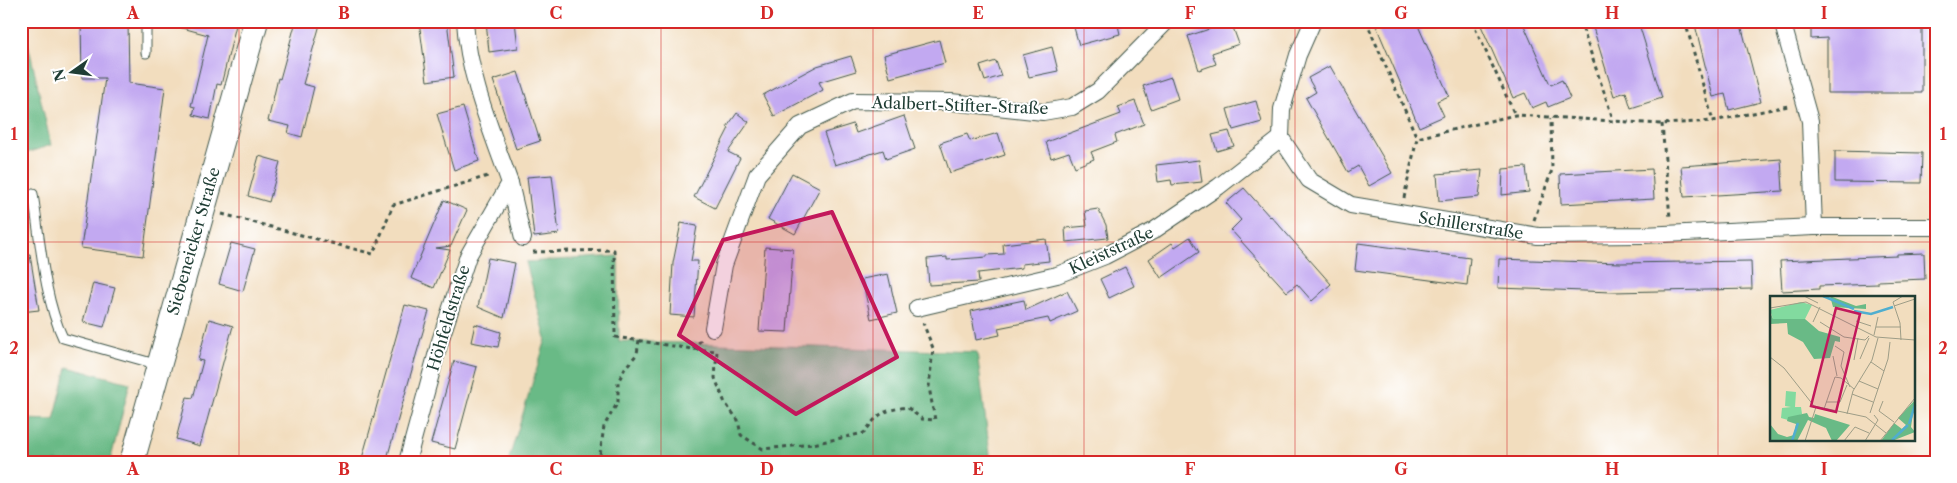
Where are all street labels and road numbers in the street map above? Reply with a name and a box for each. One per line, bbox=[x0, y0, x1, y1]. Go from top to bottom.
street label: Adalbert-Stifter-Straße bbox=[870, 92, 1049, 118]
street label: Siebeneicker Straße bbox=[162, 165, 224, 317]
street label: Schillerstraße bbox=[1417, 207, 1525, 243]
street label: Kleiststraße bbox=[1065, 222, 1157, 278]
street label: Höhfeldstraße bbox=[422, 263, 474, 373]

